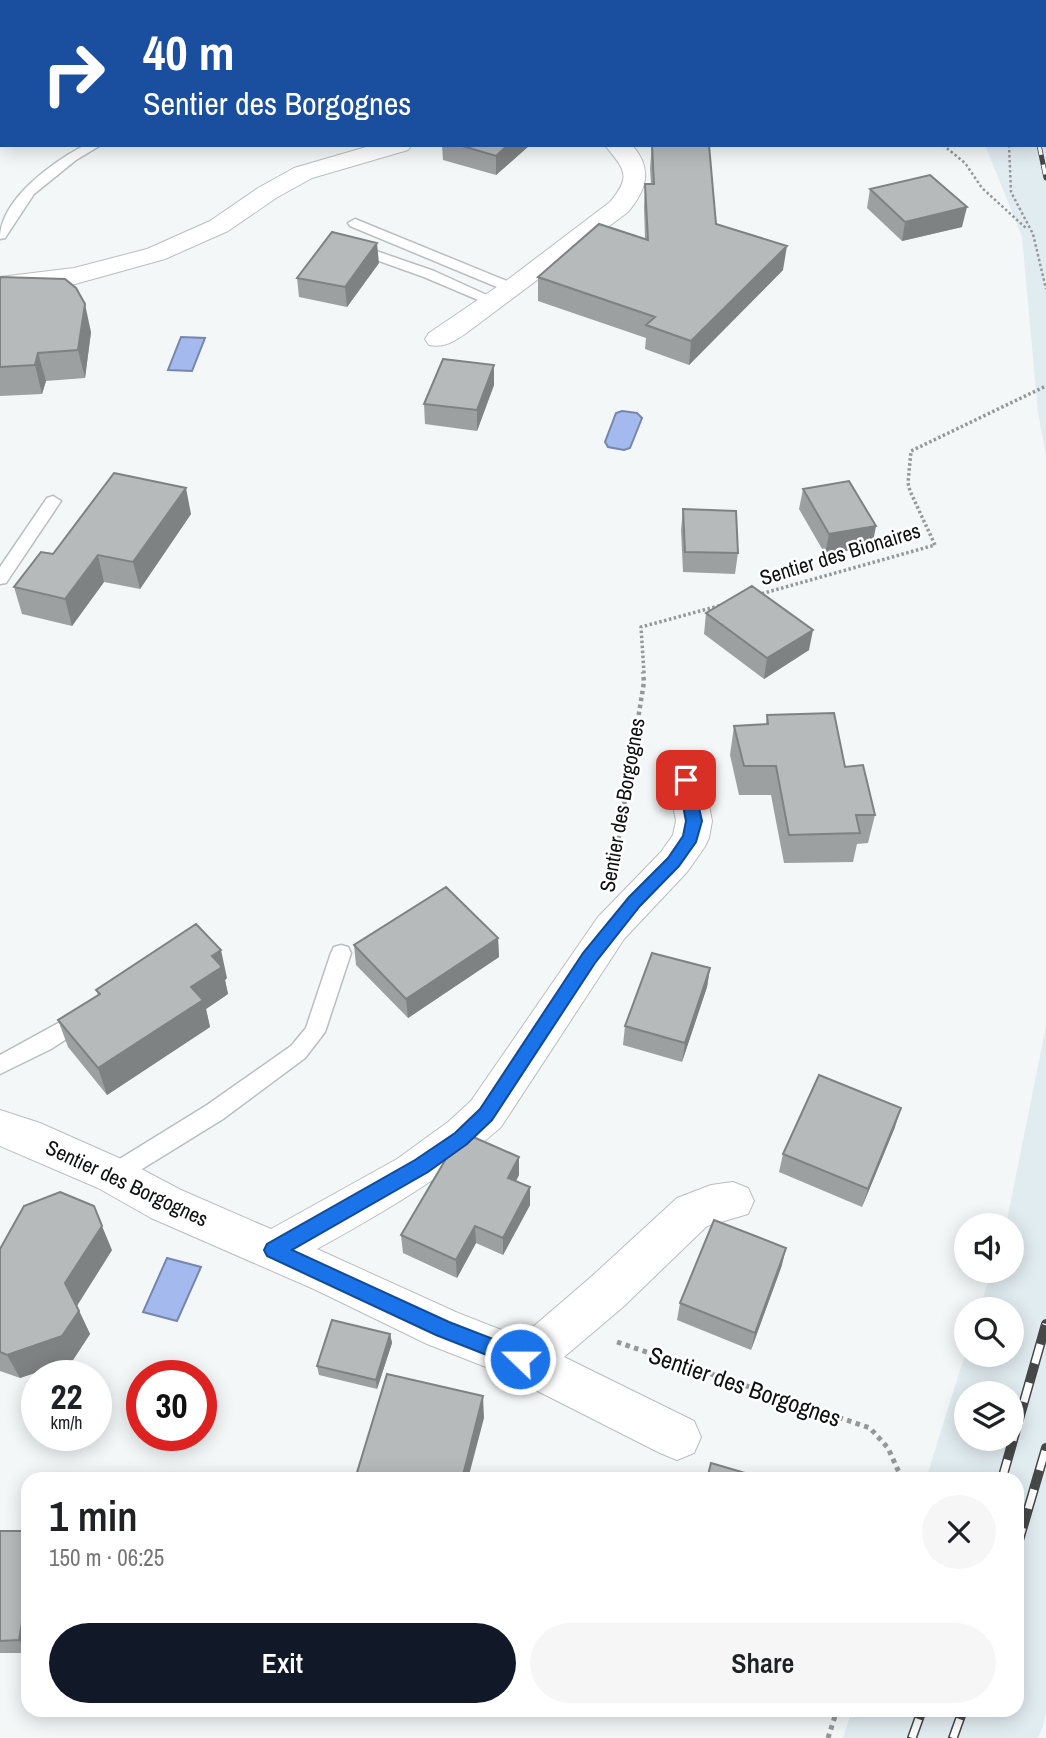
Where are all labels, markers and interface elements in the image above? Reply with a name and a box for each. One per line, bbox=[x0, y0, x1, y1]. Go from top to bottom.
text: 40 m bbox=[143, 19, 235, 85]
icon: right bbox=[28, 28, 119, 119]
text: Sentier des Borgognes bbox=[143, 82, 411, 125]
street label: Sentier des Bionaires bbox=[756, 516, 924, 592]
street label: Sentier des Borgognes bbox=[592, 716, 652, 894]
pin bbox=[656, 750, 716, 810]
icon: arrive bbox=[667, 761, 705, 799]
street label: Sentier des Borgognes bbox=[41, 1133, 213, 1233]
map controls bbox=[954, 1213, 1024, 1451]
button: sound bbox=[954, 1213, 1024, 1283]
button: search bbox=[954, 1297, 1024, 1367]
position arrow bbox=[483, 1322, 557, 1396]
street label: Sentier des Borgognes bbox=[645, 1338, 845, 1434]
speed limit sign: 30 bbox=[126, 1360, 217, 1451]
text: 22 bbox=[51, 1373, 82, 1420]
button: layers bbox=[954, 1381, 1024, 1451]
text: km/h bbox=[51, 1410, 83, 1435]
text: 1 min bbox=[49, 1488, 138, 1544]
button: close bbox=[922, 1495, 996, 1569]
text: 150 m · 06:25 bbox=[49, 1542, 164, 1573]
button: Exit bbox=[49, 1623, 516, 1703]
button: Share bbox=[530, 1623, 996, 1703]

